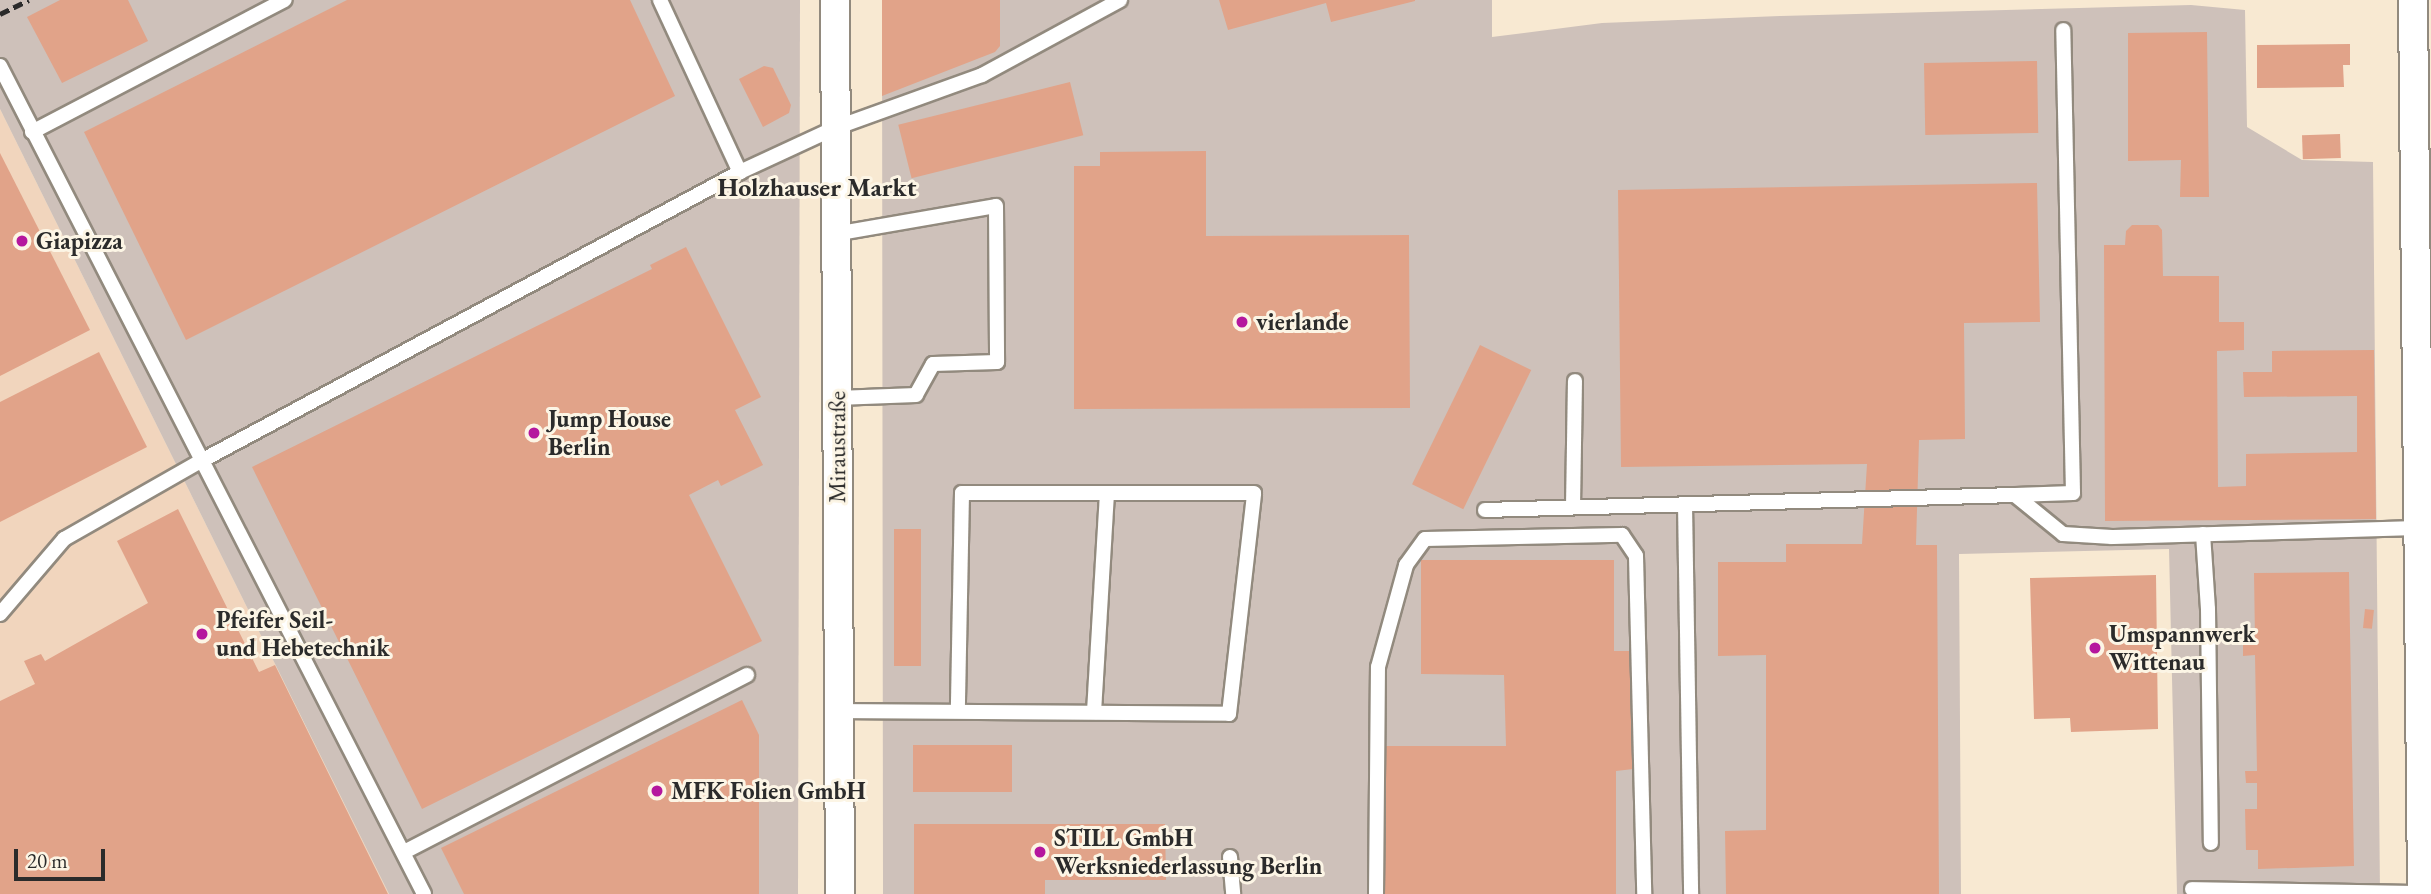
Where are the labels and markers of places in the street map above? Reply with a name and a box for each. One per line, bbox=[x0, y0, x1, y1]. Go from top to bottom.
place label: Giapizza bbox=[36, 227, 123, 255]
marker: Giapizza bbox=[14, 233, 30, 249]
place label: vierlande bbox=[1256, 308, 1348, 336]
marker: vierlande bbox=[1234, 314, 1250, 330]
place label: Jump House Berlin bbox=[548, 405, 671, 461]
marker: Jump House Berlin bbox=[526, 425, 542, 441]
place label: Pfeifer Seil- und Hebetechnik bbox=[216, 606, 390, 662]
place label: Umspannwerk Wittenau bbox=[2109, 620, 2256, 676]
marker: Pfeifer Seil- und Hebetechnik bbox=[194, 626, 210, 642]
marker: Umspannwerk Wittenau bbox=[2087, 640, 2103, 656]
place label: MFK Folien GmbH bbox=[671, 777, 866, 805]
marker: MFK Folien GmbH bbox=[649, 783, 665, 799]
place label: STILL GmbH Werksniederlassung Berlin bbox=[1054, 824, 1322, 880]
marker: STILL GmbH Werksniederlassung Berlin bbox=[1032, 844, 1048, 860]

